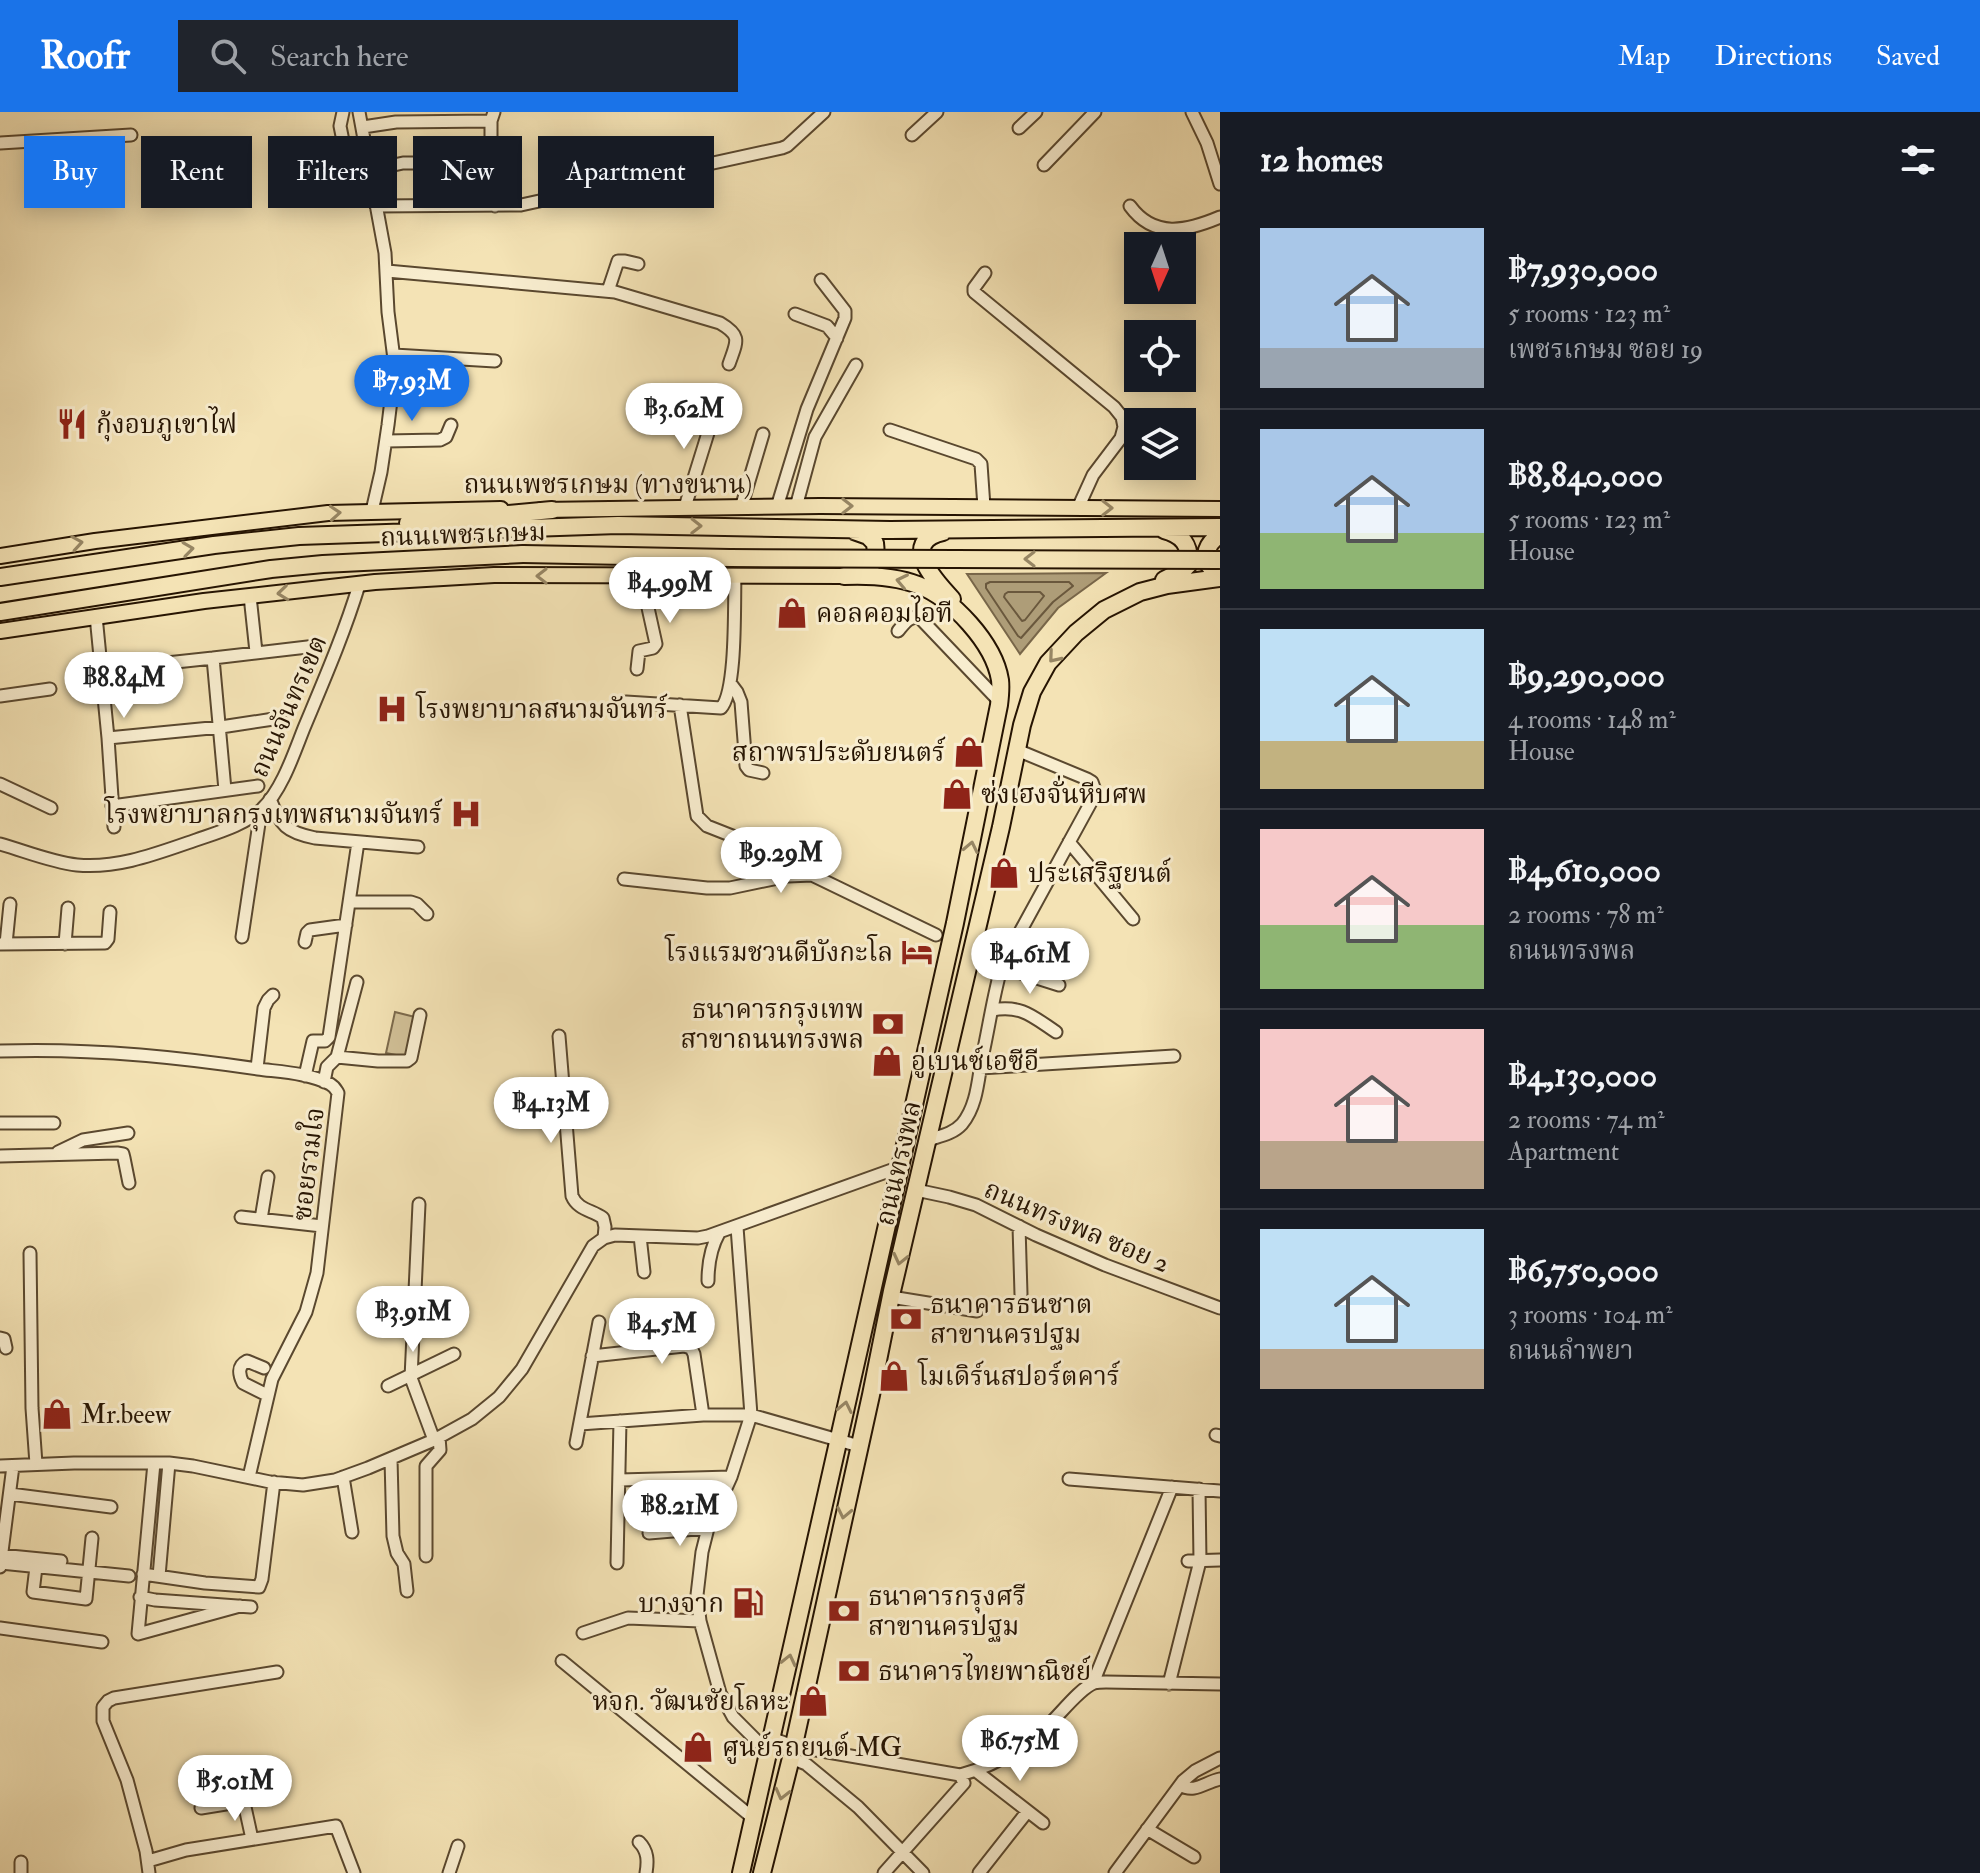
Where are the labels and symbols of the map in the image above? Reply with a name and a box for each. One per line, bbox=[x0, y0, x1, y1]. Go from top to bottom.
north arrow bbox=[1124, 232, 1196, 304]
pin: ฿7.93M bbox=[347, 355, 477, 423]
pin: ฿3.62M bbox=[619, 383, 749, 451]
place label: กุ้งอบภูเขาไฟ bbox=[96, 406, 237, 442]
restaurant icon: กุ้งอบภูเขาไฟ bbox=[55, 407, 89, 441]
street label: ถนนเพชรเกษม (ทางขนาน) bbox=[464, 469, 752, 501]
one-way arrow bbox=[841, 497, 854, 515]
one-way arrow bbox=[1101, 499, 1114, 517]
one-way arrow bbox=[329, 505, 342, 522]
street label: ถนนเพชรเกษม bbox=[380, 516, 546, 554]
one-way arrow bbox=[690, 518, 703, 535]
one-way arrow bbox=[70, 536, 84, 553]
one-way arrow bbox=[181, 541, 195, 558]
one-way arrow bbox=[1023, 550, 1036, 568]
pin: ฿4.99M bbox=[605, 557, 735, 625]
one-way arrow bbox=[535, 567, 548, 585]
one-way arrow bbox=[896, 573, 909, 590]
one-way arrow bbox=[276, 584, 289, 601]
place label: คอลคอมไอที bbox=[816, 595, 953, 630]
shop icon: คอลคอมไอที bbox=[775, 596, 809, 630]
street label: ถนนจันทรเขต bbox=[243, 630, 334, 782]
one-way arrow bbox=[1049, 647, 1064, 662]
pin: ฿8.84M bbox=[59, 652, 189, 720]
place label: โรงพยาบาลสนามจันทร์ bbox=[415, 691, 668, 726]
hospital icon: โรงพยาบาลสนามจันทร์ bbox=[375, 692, 409, 726]
shop icon: สถาพรประดับยนตร์ bbox=[952, 735, 986, 769]
place label: สถาพรประดับยนตร์ bbox=[732, 736, 945, 769]
place label: ซ่งเฮงจั่นหีบศพ bbox=[981, 775, 1147, 811]
shop icon: ซ่งเฮงจั่นหีบศพ bbox=[940, 777, 974, 811]
place label: โรงพยาบาลกรุงเทพสนามจันทร์ bbox=[104, 796, 442, 832]
hospital icon: โรงพยาบาลกรุงเทพสนามจันทร์ bbox=[449, 797, 483, 831]
pin: ฿9.29M bbox=[716, 827, 846, 895]
one-way arrow bbox=[962, 840, 979, 854]
shop icon: ประเสริฐยนต์ bbox=[987, 856, 1021, 890]
place label: ประเสริฐยนต์ bbox=[1028, 857, 1172, 890]
pin: ฿4.61M bbox=[965, 928, 1095, 996]
place label: โรงแรมชวนดีบังกะโล bbox=[664, 934, 893, 969]
hotel icon: โรงแรมชวนดีบังกะโล bbox=[900, 935, 934, 969]
place label: ธนาคารกรุงเทพ สาขาถนนทรงพล bbox=[680, 994, 864, 1056]
bank icon: ธนาคารกรุงเทพ สาขาถนนทรงพล bbox=[871, 1007, 905, 1041]
shop icon: อู่เบนซ์เอซีอี bbox=[870, 1044, 904, 1078]
place label: อู่เบนซ์เอซีอี bbox=[911, 1045, 1039, 1079]
pin: ฿4.13M bbox=[486, 1077, 616, 1145]
street label: ถนนทรงพล bbox=[869, 1098, 929, 1229]
street label: ซอยรวมใจ bbox=[283, 1105, 332, 1223]
street label: ถนนทรงพล ซอย 2 bbox=[979, 1174, 1174, 1280]
one-way arrow bbox=[892, 1252, 909, 1265]
pin: ฿3.91M bbox=[348, 1286, 478, 1354]
place label: ธนาคารธนชาต สาขานครปฐม bbox=[930, 1289, 1092, 1351]
pin: ฿4.5M bbox=[606, 1298, 718, 1366]
bank icon: ธนาคารธนชาต สาขานครปฐม bbox=[889, 1302, 923, 1336]
place label: โมเดิร์นสปอร์ตคาร์ bbox=[917, 1358, 1120, 1393]
shop icon: โมเดิร์นสปอร์ตคาร์ bbox=[877, 1359, 911, 1393]
shop icon: Mr.beew bbox=[40, 1397, 74, 1431]
place label: Mr.beew bbox=[81, 1399, 172, 1431]
one-way arrow bbox=[836, 1400, 853, 1414]
pin: ฿8.21M bbox=[615, 1480, 745, 1548]
one-way arrow bbox=[836, 1506, 853, 1519]
place label: ธนาคารกรุงศรี สาขานครปฐม bbox=[868, 1581, 1026, 1643]
fuel station icon: บางจาก bbox=[731, 1586, 765, 1620]
place label: บางจาก bbox=[638, 1588, 724, 1620]
bank icon: ธนาคารกรุงศรี สาขานครปฐม bbox=[827, 1594, 861, 1628]
place label: ธนาคารไทยพาณิชย์ bbox=[878, 1653, 1091, 1688]
one-way arrow bbox=[780, 1654, 797, 1668]
bank icon: ธนาคารไทยพาณิชย์ bbox=[837, 1654, 871, 1688]
place label: หจก. วัฒนชัยโลหะ bbox=[592, 1683, 789, 1718]
shop icon: หจก. วัฒนชัยโลหะ bbox=[796, 1684, 830, 1718]
pin: ฿6.75M bbox=[955, 1715, 1085, 1783]
shop icon: ศูนย์รถยนต์ MG bbox=[681, 1730, 715, 1764]
place label: ศูนย์รถยนต์ MG bbox=[722, 1731, 902, 1765]
pin: ฿5.01M bbox=[170, 1755, 300, 1823]
one-way arrow bbox=[775, 1787, 792, 1801]

